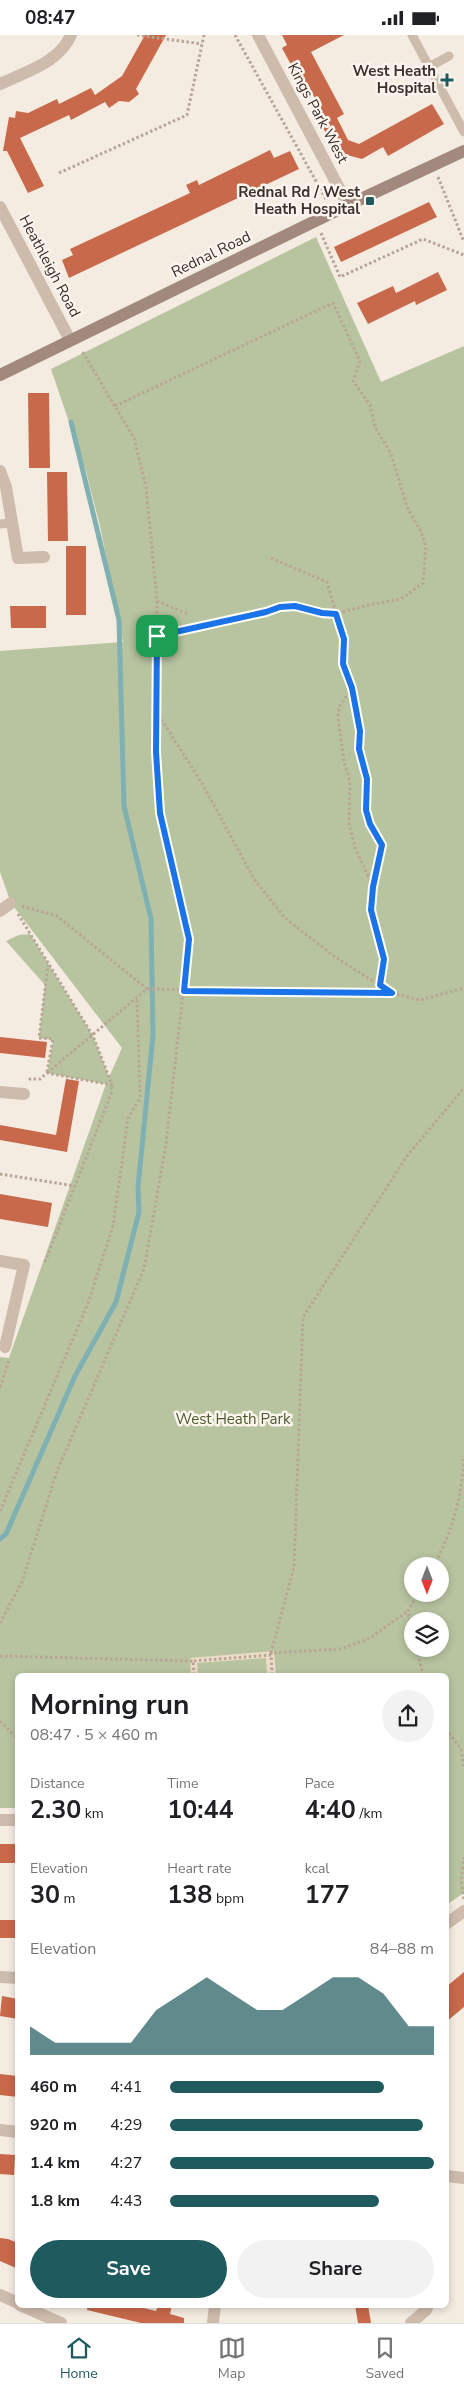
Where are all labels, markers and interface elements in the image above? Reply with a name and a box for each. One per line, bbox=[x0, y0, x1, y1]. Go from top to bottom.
text: 08:47 bbox=[25, 5, 75, 31]
street label: Kings Park West bbox=[283, 59, 353, 167]
place label: West Heath Hospital bbox=[353, 61, 436, 98]
marker: West Heath Hospital bbox=[440, 73, 454, 87]
place label: Rednal Rd / West Heath Hospital bbox=[238, 182, 360, 219]
marker: Rednal Rd / West Heath Hospital bbox=[364, 195, 376, 207]
street label: Heathleigh Road bbox=[15, 211, 85, 321]
street label: Rednal Road bbox=[168, 226, 254, 282]
pin bbox=[136, 615, 178, 657]
icon: arrive bbox=[143, 622, 171, 650]
park label: West Heath Park bbox=[176, 1409, 291, 1429]
north arrow bbox=[404, 1557, 449, 1603]
map controls bbox=[404, 1557, 449, 1657]
button: layers bbox=[404, 1612, 449, 1657]
text: Morning run bbox=[30, 1686, 189, 1724]
button: share bbox=[382, 1690, 434, 1742]
text: 08:47 · 5 × 460 m bbox=[30, 1724, 158, 1746]
text: Distance bbox=[30, 1774, 84, 1793]
text: Time bbox=[167, 1774, 198, 1793]
text: Pace bbox=[305, 1774, 334, 1793]
text: 2.30 bbox=[30, 1793, 81, 1827]
text: 10:44 bbox=[167, 1793, 234, 1827]
text: 4:40 bbox=[305, 1793, 356, 1827]
text: km bbox=[81, 1804, 104, 1823]
text: /km bbox=[356, 1804, 382, 1823]
text: Elevation bbox=[30, 1859, 88, 1878]
text: Heart rate bbox=[167, 1859, 231, 1878]
text: kcal bbox=[305, 1859, 329, 1878]
text: 30 bbox=[30, 1878, 60, 1912]
text: 138 bbox=[167, 1878, 212, 1912]
text: 177 bbox=[305, 1878, 350, 1912]
text: m bbox=[60, 1889, 76, 1908]
text: bpm bbox=[212, 1889, 244, 1908]
text: Elevation bbox=[30, 1938, 96, 1960]
text: 84–88 m bbox=[370, 1938, 434, 1960]
text: 460 m bbox=[30, 2076, 77, 2098]
text: 4:41 bbox=[110, 2076, 142, 2098]
text: 920 m bbox=[30, 2114, 77, 2136]
text: 4:29 bbox=[110, 2114, 142, 2136]
text: 1.4 km bbox=[30, 2152, 80, 2174]
text: 4:27 bbox=[110, 2152, 142, 2174]
text: 1.8 km bbox=[30, 2190, 80, 2212]
text: 4:43 bbox=[110, 2190, 142, 2212]
button: Save bbox=[30, 2240, 227, 2298]
button: Share bbox=[237, 2240, 434, 2298]
tab: Home bbox=[60, 2334, 98, 2383]
tab: Map bbox=[218, 2334, 246, 2383]
tab: Saved bbox=[365, 2334, 404, 2383]

